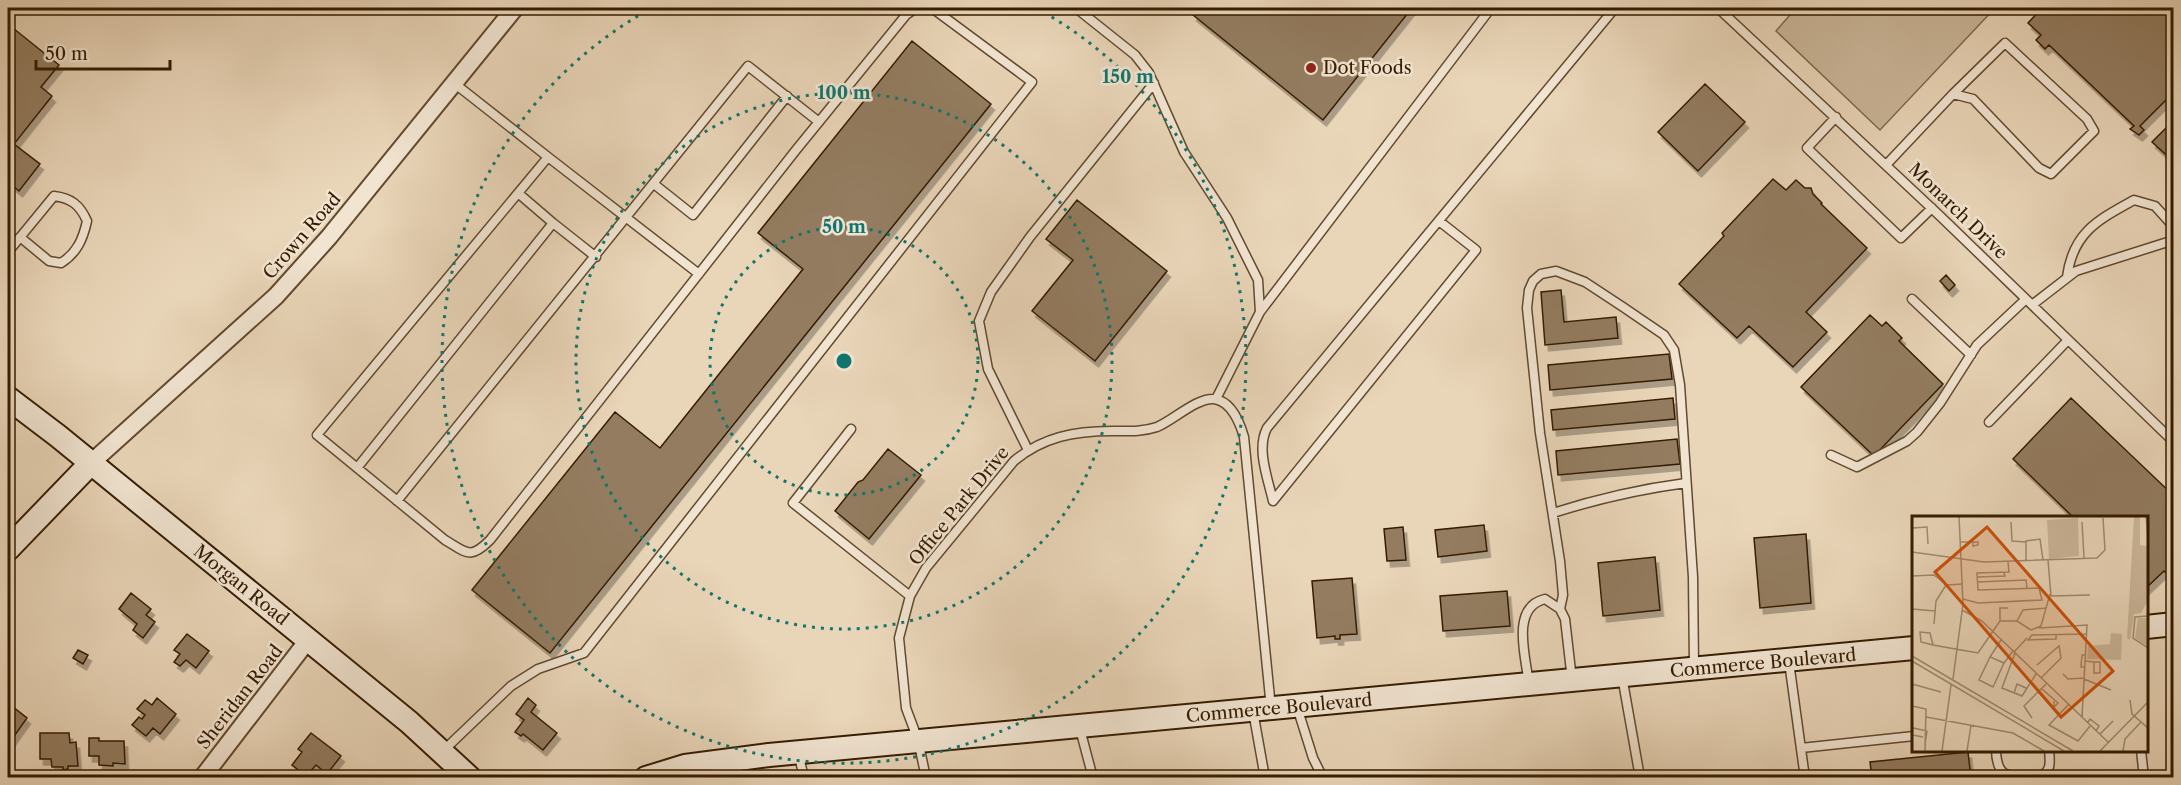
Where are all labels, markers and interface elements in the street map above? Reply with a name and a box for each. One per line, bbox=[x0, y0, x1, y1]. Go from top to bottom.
scale bar bbox=[36, 33, 170, 71]
text: 50 m bbox=[45, 43, 88, 65]
place label: Dot Foods bbox=[1323, 57, 1412, 79]
marker: Dot Foods bbox=[1304, 61, 1318, 75]
text: 150 m bbox=[1102, 66, 1154, 88]
text: 100 m bbox=[817, 82, 871, 104]
street label: Monarch Drive bbox=[1904, 158, 2012, 264]
street label: Crown Road bbox=[259, 188, 345, 284]
text: 50 m bbox=[822, 216, 866, 238]
centre of rings bbox=[834, 351, 854, 371]
street label: Office Park Drive bbox=[904, 442, 1014, 570]
inset map bbox=[1912, 516, 2148, 752]
street label: Morgan Road bbox=[189, 540, 293, 630]
street label: Sheridan Road bbox=[192, 640, 288, 754]
street label: Commerce Boulevard bbox=[1669, 644, 1857, 682]
street label: Commerce Boulevard bbox=[1185, 689, 1373, 727]

